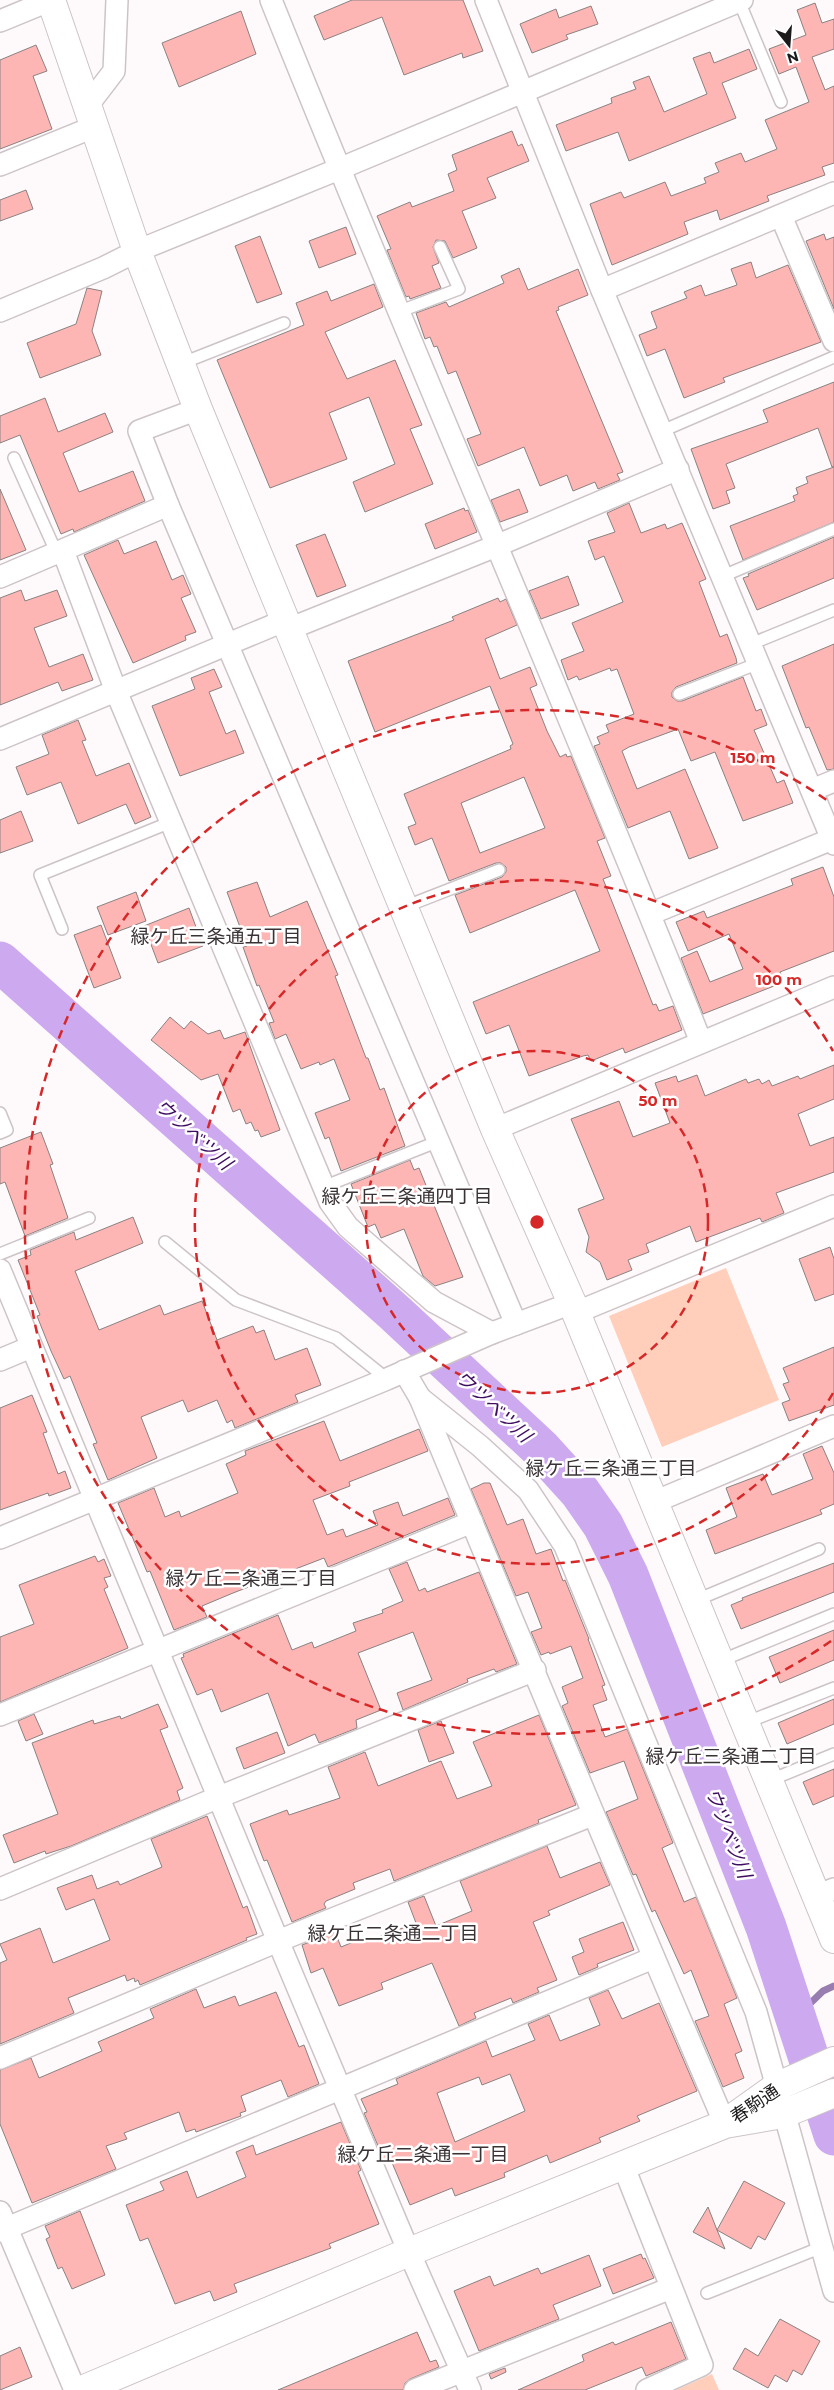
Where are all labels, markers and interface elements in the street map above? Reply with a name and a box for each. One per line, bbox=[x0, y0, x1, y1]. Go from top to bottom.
north arrow bbox=[764, 20, 814, 70]
text: N bbox=[785, 47, 801, 68]
text: 150 m bbox=[731, 748, 775, 767]
district label: 緑ケ丘三条通五丁目 bbox=[130, 925, 302, 948]
text: 100 m bbox=[756, 970, 802, 989]
text: 50 m bbox=[638, 1091, 678, 1110]
water label: ウツベツ川 bbox=[151, 1094, 238, 1176]
district label: 緑ケ丘三条通四丁目 bbox=[321, 1185, 493, 1208]
centre of rings bbox=[528, 1213, 546, 1231]
water label: ウツベツ川 bbox=[451, 1366, 538, 1449]
district label: 緑ケ丘三条通三丁目 bbox=[525, 1457, 697, 1480]
district label: 緑ケ丘二条通三丁目 bbox=[165, 1567, 337, 1590]
district label: 緑ケ丘三条通二丁目 bbox=[645, 1745, 817, 1768]
water label: ウツベツ川 bbox=[701, 1785, 757, 1884]
district label: 緑ケ丘二条通二丁目 bbox=[307, 1922, 479, 1945]
street label: 春駒通 bbox=[726, 2080, 784, 2128]
district label: 緑ケ丘二条通一丁目 bbox=[337, 2143, 509, 2166]

